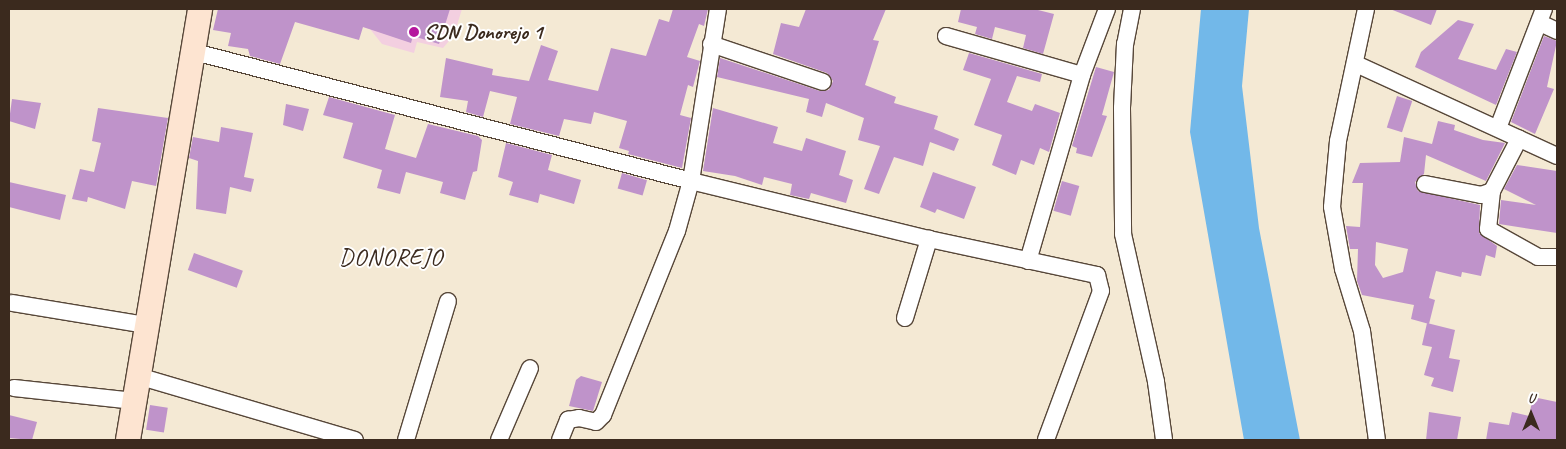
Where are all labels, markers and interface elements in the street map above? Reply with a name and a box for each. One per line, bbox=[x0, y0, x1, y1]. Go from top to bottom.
place label: SDN Donorejo 1 bbox=[424, 19, 542, 45]
marker: SDN Donorejo 1 bbox=[408, 26, 420, 38]
district label: DONOREJO bbox=[339, 244, 443, 272]
north arrow bbox=[1506, 389, 1556, 439]
text: U bbox=[1528, 390, 1534, 407]

